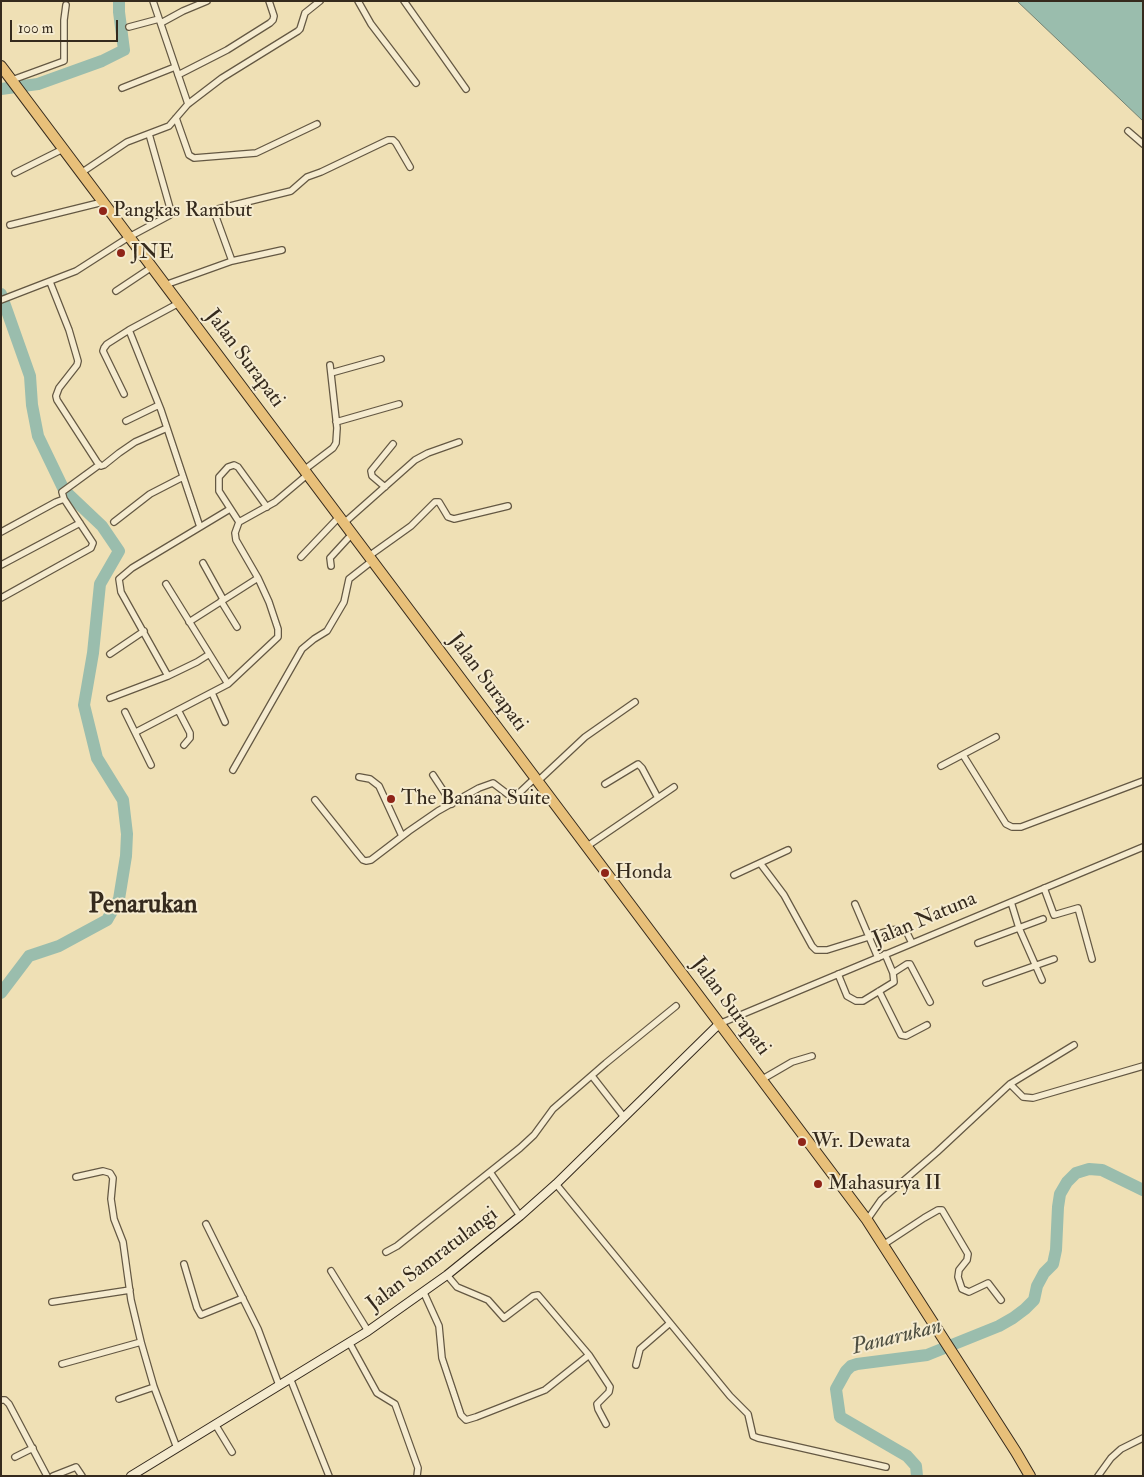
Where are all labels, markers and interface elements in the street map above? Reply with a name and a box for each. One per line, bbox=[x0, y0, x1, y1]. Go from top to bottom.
scale bar bbox=[12, 10, 120, 42]
text: 100 m bbox=[18, 19, 53, 38]
place label: Pangkas Rambut bbox=[113, 198, 252, 224]
marker: Pangkas Rambut bbox=[97, 205, 109, 217]
place label: JNE bbox=[131, 240, 174, 266]
marker: JNE bbox=[115, 247, 127, 259]
street label: Jalan Surapati bbox=[199, 305, 289, 413]
street label: Jalan Surapati bbox=[442, 629, 532, 737]
place label: The Banana Suite bbox=[401, 786, 550, 812]
marker: The Banana Suite bbox=[385, 793, 397, 805]
place label: Honda bbox=[615, 860, 672, 886]
marker: Honda bbox=[599, 867, 611, 879]
street label: Jalan Natuna bbox=[869, 887, 981, 953]
district label: Penarukan bbox=[89, 890, 197, 922]
street label: Jalan Surapati bbox=[685, 953, 775, 1061]
place label: Wr. Dewata bbox=[812, 1129, 910, 1155]
marker: Wr. Dewata bbox=[796, 1136, 808, 1148]
place label: Mahasurya II bbox=[828, 1171, 942, 1197]
marker: Mahasurya II bbox=[812, 1178, 824, 1190]
street label: Jalan Samratulangi bbox=[363, 1203, 503, 1317]
water label: Panarukan bbox=[849, 1314, 945, 1362]

